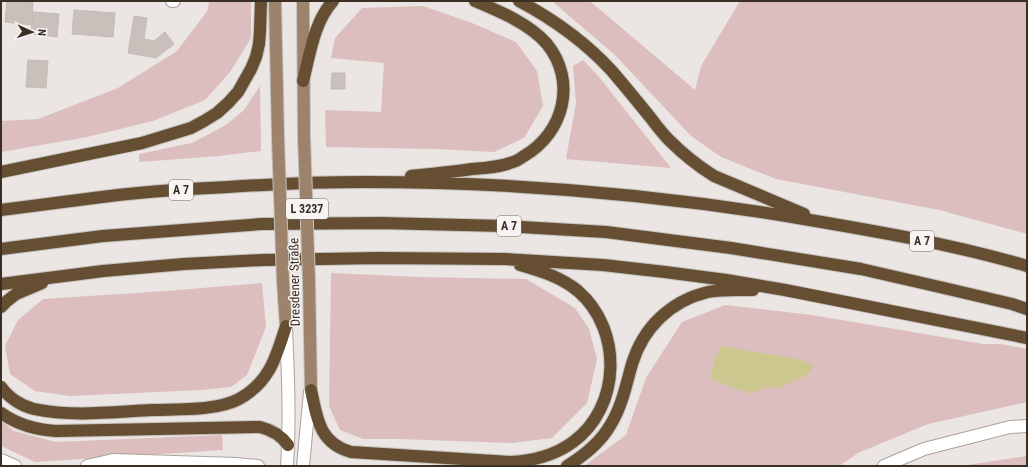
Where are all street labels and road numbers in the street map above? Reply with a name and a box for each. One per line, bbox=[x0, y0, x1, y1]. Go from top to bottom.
road number: A 7 bbox=[169, 180, 193, 200]
road number: L 3237 bbox=[286, 199, 328, 219]
road number: A 7 bbox=[497, 216, 521, 236]
road number: A 7 bbox=[910, 231, 934, 251]
street label: Dresdener Straße bbox=[286, 238, 303, 326]

